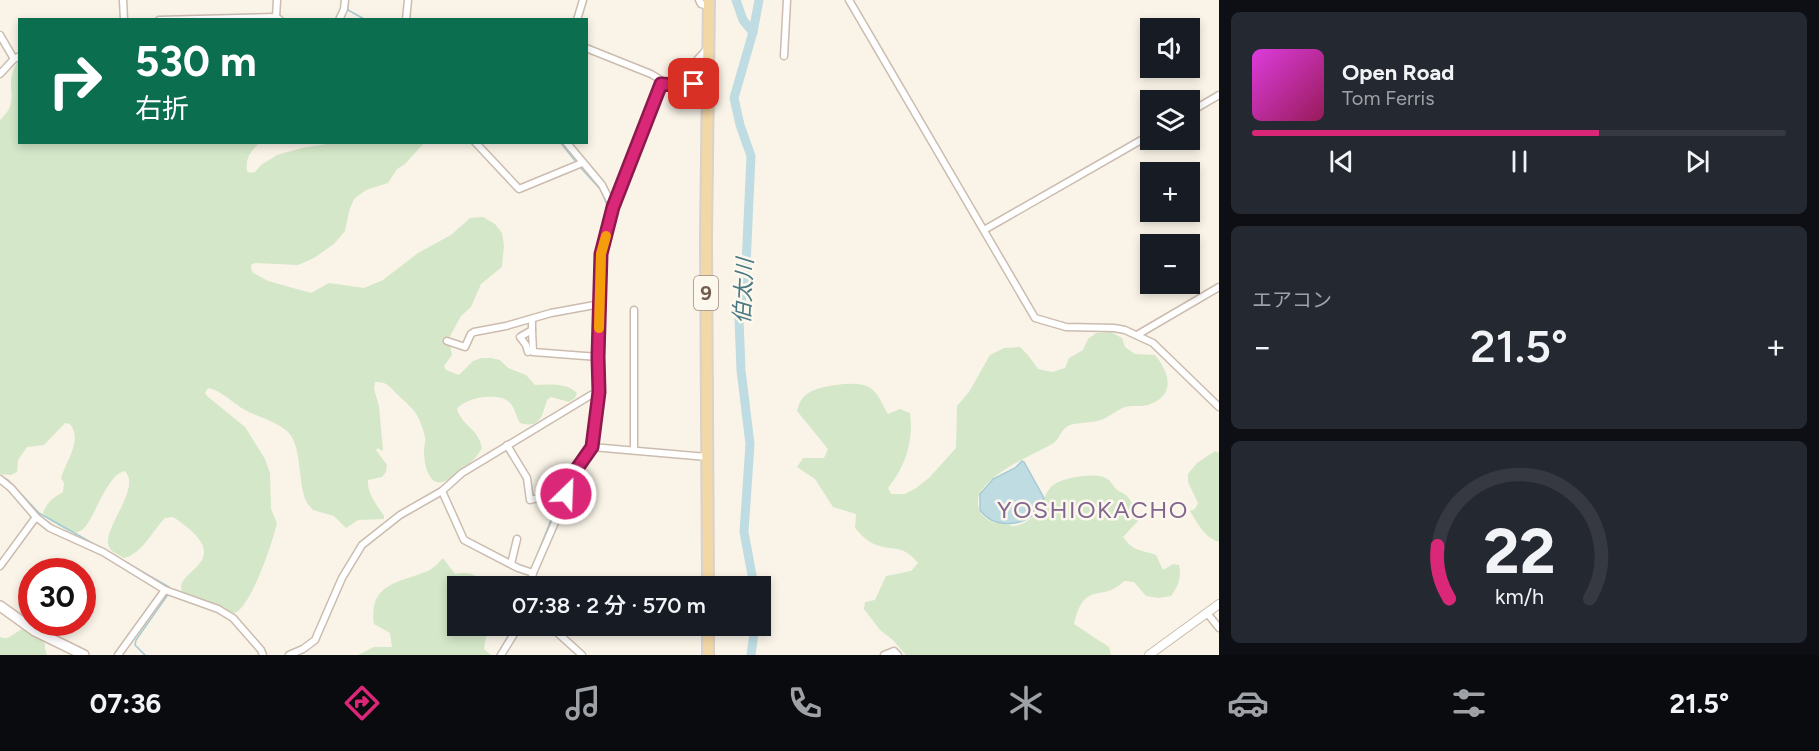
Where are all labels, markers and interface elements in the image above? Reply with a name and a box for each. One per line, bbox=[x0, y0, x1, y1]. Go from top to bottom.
map controls bbox=[1140, 18, 1200, 294]
button: sound bbox=[1140, 18, 1200, 78]
text: 530 m bbox=[135, 36, 257, 87]
icon: right bbox=[36, 42, 114, 120]
pin bbox=[668, 58, 719, 109]
text: Open Road bbox=[1342, 59, 1454, 86]
icon: arrive bbox=[677, 67, 710, 100]
text: Tom Ferris bbox=[1342, 86, 1435, 110]
button: layers bbox=[1140, 90, 1200, 150]
text: 右折 bbox=[135, 92, 189, 125]
icon: previous bbox=[1325, 145, 1358, 178]
icon: pause bbox=[1503, 145, 1536, 178]
icon: next bbox=[1681, 145, 1714, 178]
button: + bbox=[1140, 162, 1200, 222]
button: − bbox=[1140, 234, 1200, 294]
water label: 伯太川 bbox=[728, 255, 759, 325]
road number: 9 bbox=[694, 276, 718, 310]
text: エアコン bbox=[1252, 288, 1332, 312]
text: 21.5° bbox=[1470, 319, 1568, 373]
text: − bbox=[1252, 327, 1273, 366]
text: + bbox=[1765, 327, 1786, 366]
position arrow bbox=[534, 462, 598, 526]
district label: YOSHIOKACHO bbox=[997, 495, 1189, 524]
text: 22 bbox=[1483, 514, 1555, 589]
speed limit sign: 30 bbox=[18, 558, 96, 636]
text: km/h bbox=[1495, 584, 1543, 609]
text: 07:38 · 2 分 · 570 m bbox=[512, 592, 706, 619]
icon: directions bbox=[341, 682, 383, 724]
icon: music bbox=[562, 682, 604, 724]
icon: phone bbox=[784, 682, 826, 724]
icon: climate bbox=[1005, 682, 1047, 724]
icon: car bbox=[1227, 682, 1269, 724]
icon: filters bbox=[1448, 682, 1490, 724]
text: 07:36 bbox=[90, 687, 161, 720]
text: 21.5° bbox=[1670, 687, 1729, 720]

